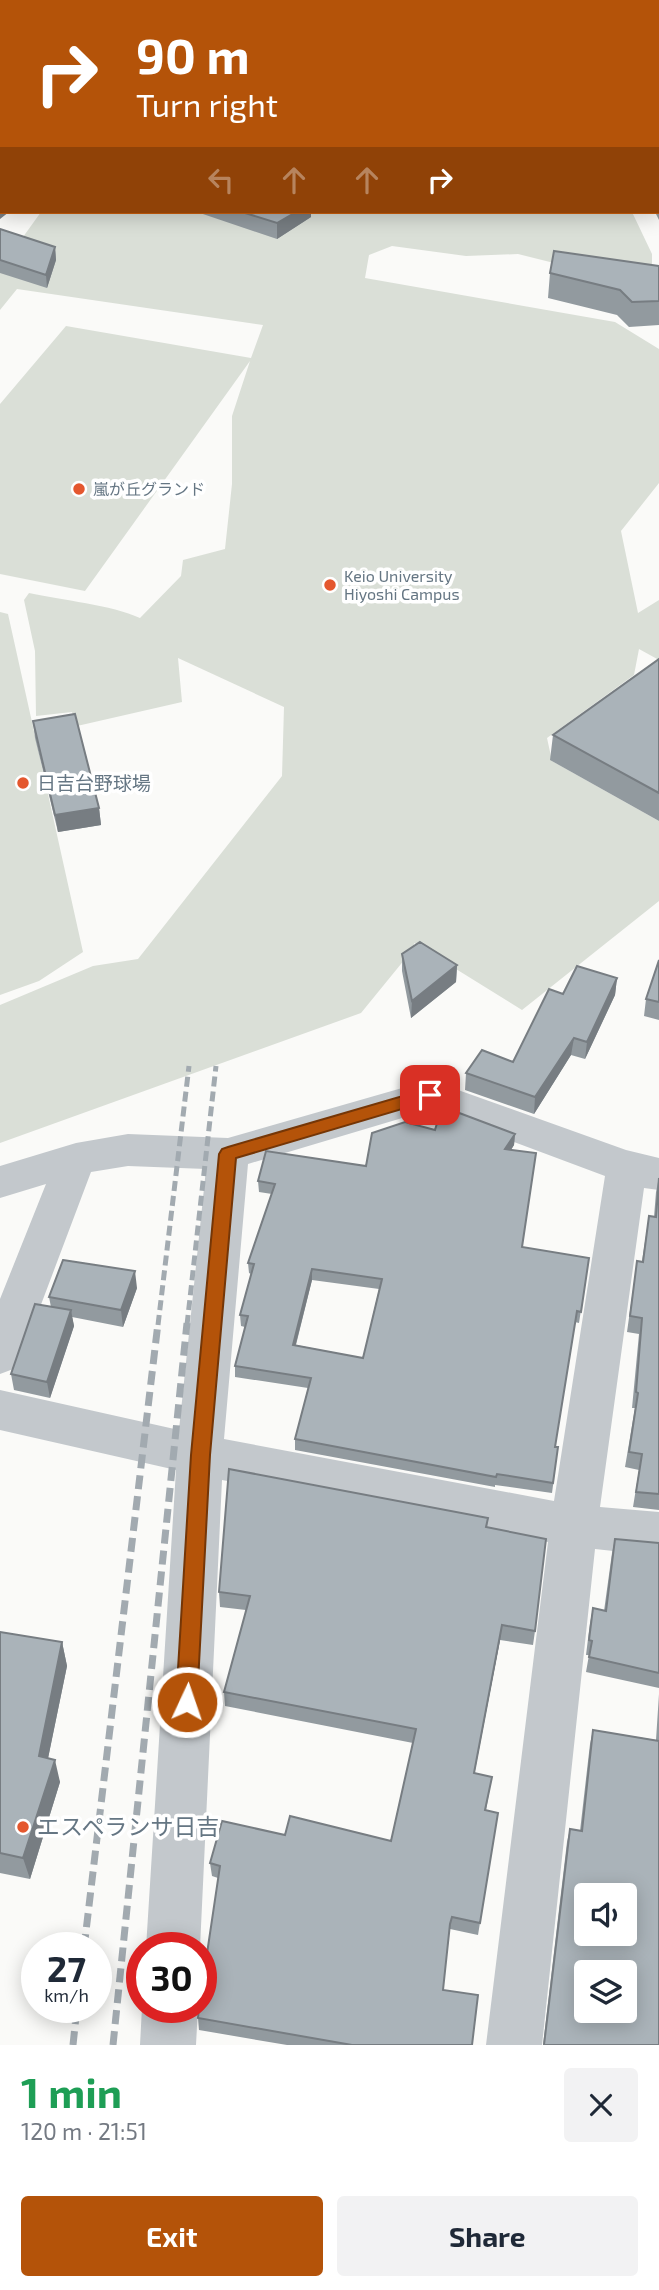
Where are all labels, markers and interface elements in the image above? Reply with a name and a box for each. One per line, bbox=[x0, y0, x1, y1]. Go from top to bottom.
text: 90 m bbox=[136, 25, 250, 84]
icon: right bbox=[21, 28, 112, 119]
text: Turn right bbox=[136, 85, 278, 123]
icon: left bbox=[202, 161, 240, 199]
icon: ahead bbox=[275, 161, 313, 199]
icon: ahead bbox=[348, 161, 386, 199]
icon: right bbox=[421, 161, 459, 199]
place label: 嵐が丘グランド bbox=[93, 479, 205, 498]
marker: 嵐が丘グランド bbox=[71, 481, 87, 497]
place label: Keio University Hiyoshi Campus bbox=[344, 566, 460, 603]
marker: Keio University Hiyoshi Campus bbox=[322, 577, 338, 593]
place label: 日吉台野球場 bbox=[37, 771, 151, 794]
marker: 日吉台野球場 bbox=[15, 775, 31, 791]
pin bbox=[400, 1065, 460, 1125]
icon: arrive bbox=[411, 1076, 449, 1114]
position arrow bbox=[150, 1665, 224, 1739]
place label: エスペランサ日吉 bbox=[37, 1812, 219, 1840]
marker: エスペランサ日吉 bbox=[15, 1819, 31, 1835]
map controls bbox=[574, 1883, 637, 2023]
button: sound bbox=[574, 1883, 637, 1946]
speed limit sign: 30 bbox=[126, 1932, 217, 2023]
text: 27 bbox=[47, 1947, 86, 1989]
button: layers bbox=[574, 1960, 637, 2023]
text: km/h bbox=[44, 1984, 89, 2006]
text: 1 min bbox=[21, 2066, 122, 2116]
button: close bbox=[564, 2068, 638, 2142]
text: 120 m · 21:51 bbox=[21, 2117, 147, 2145]
button: Exit bbox=[21, 2196, 323, 2276]
button: Share bbox=[337, 2196, 638, 2276]

